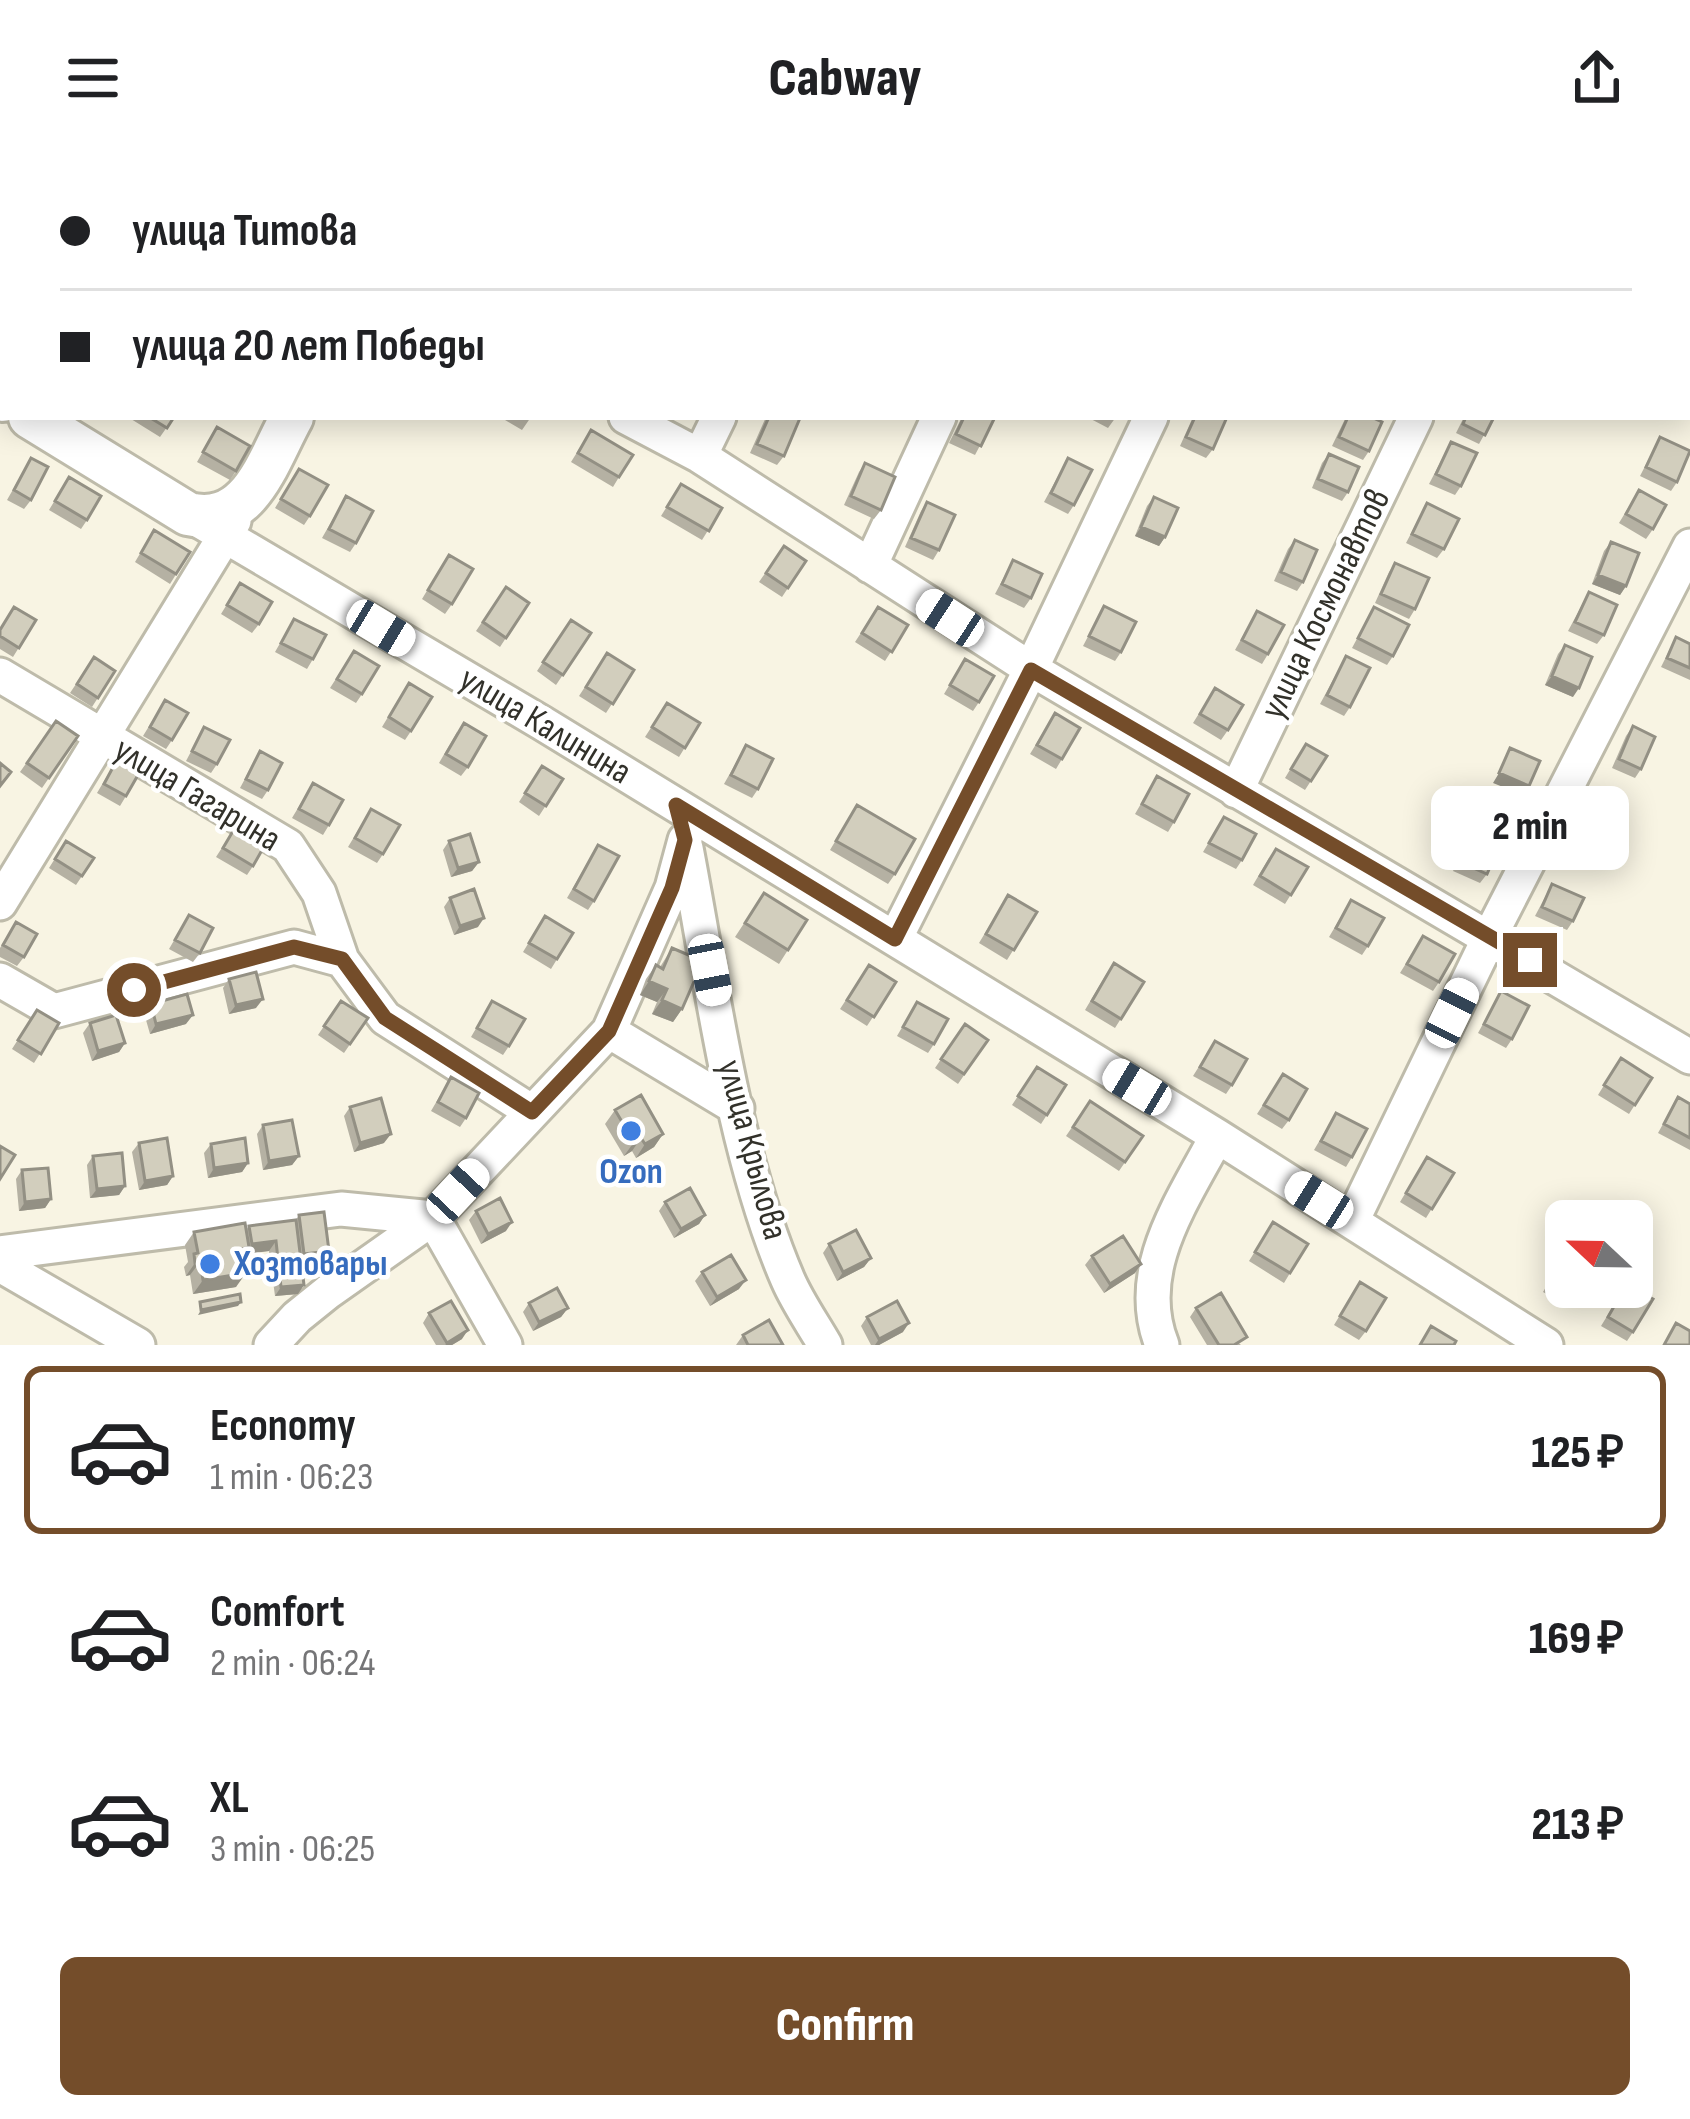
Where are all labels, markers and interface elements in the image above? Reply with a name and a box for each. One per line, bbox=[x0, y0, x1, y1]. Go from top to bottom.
icon: menu bbox=[60, 45, 126, 111]
icon: share bbox=[1564, 45, 1630, 111]
text: Cabway bbox=[769, 46, 921, 111]
text: улица Титова bbox=[132, 204, 357, 259]
text: улица 20 лет Победы bbox=[132, 319, 485, 374]
street label: улица Космонавтов bbox=[1252, 482, 1400, 726]
car bbox=[910, 583, 990, 653]
car bbox=[341, 594, 421, 662]
street label: улица Калинина bbox=[451, 658, 639, 794]
street label: улица Гагарина bbox=[106, 729, 288, 861]
callout: 2 min bbox=[1431, 786, 1629, 870]
text: 2 min bbox=[1492, 804, 1568, 851]
car bbox=[685, 931, 735, 1009]
route end bbox=[1503, 933, 1557, 987]
route start bbox=[107, 963, 161, 1017]
car bbox=[1420, 973, 1484, 1053]
car bbox=[1097, 1053, 1177, 1121]
street label: улица Крылова bbox=[707, 1056, 797, 1244]
marker: Ozon bbox=[618, 1118, 644, 1144]
place label: Ozon bbox=[599, 1151, 663, 1194]
car bbox=[420, 1152, 496, 1230]
car bbox=[1279, 1166, 1359, 1234]
north arrow bbox=[1545, 1200, 1653, 1308]
map controls bbox=[1545, 1200, 1653, 1308]
place label: Хозтовары bbox=[233, 1243, 387, 1286]
marker: Хозтовары bbox=[197, 1251, 223, 1277]
icon: car bbox=[66, 1396, 174, 1504]
text: Economy bbox=[210, 1399, 356, 1454]
text: 125 ₽ bbox=[1531, 1426, 1624, 1481]
text: 1 min · 06:23 bbox=[210, 1454, 373, 1501]
icon: car bbox=[66, 1582, 174, 1690]
text: Comfort bbox=[210, 1585, 345, 1640]
text: 169 ₽ bbox=[1529, 1612, 1624, 1667]
text: 2 min · 06:24 bbox=[210, 1640, 375, 1687]
icon: car bbox=[66, 1768, 174, 1876]
text: XL bbox=[210, 1771, 249, 1826]
text: 213 ₽ bbox=[1531, 1798, 1624, 1853]
text: 3 min · 06:25 bbox=[210, 1826, 375, 1873]
button: Confirm bbox=[60, 1957, 1630, 2095]

